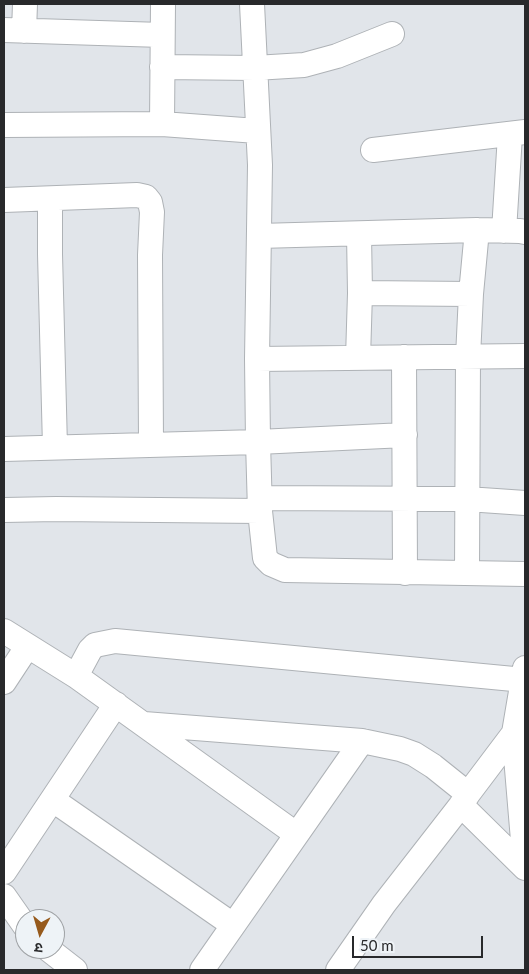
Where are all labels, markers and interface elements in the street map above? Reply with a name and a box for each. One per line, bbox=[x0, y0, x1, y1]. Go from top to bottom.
north arrow bbox=[15, 909, 65, 959]
scale bar bbox=[354, 926, 485, 958]
text: 50 m bbox=[360, 936, 394, 954]
text: उ bbox=[34, 940, 43, 957]

